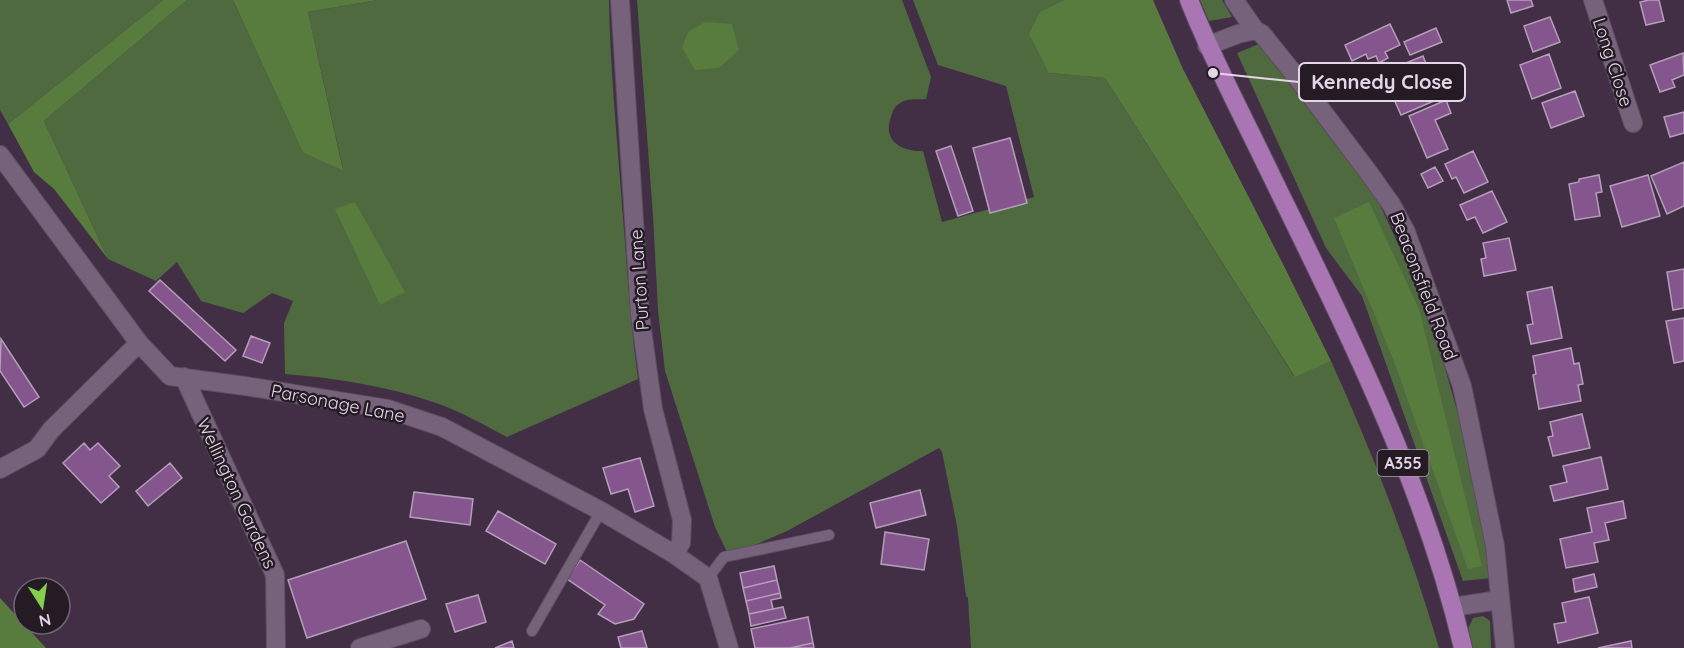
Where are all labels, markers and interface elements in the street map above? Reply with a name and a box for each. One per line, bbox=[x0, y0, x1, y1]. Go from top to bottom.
street label: Long Close bbox=[1588, 15, 1638, 109]
callout: Kennedy Close bbox=[1299, 63, 1465, 101]
text: Kennedy Close bbox=[1311, 69, 1453, 94]
street label: Beaconsfield Road bbox=[1385, 209, 1463, 363]
street label: Purton Lane bbox=[624, 229, 654, 331]
street label: Parsonage Lane bbox=[269, 379, 407, 427]
street label: Wellington Gardens bbox=[192, 414, 282, 572]
road number: A355 bbox=[1378, 450, 1428, 476]
north arrow bbox=[12, 576, 72, 636]
text: N bbox=[37, 610, 53, 632]

